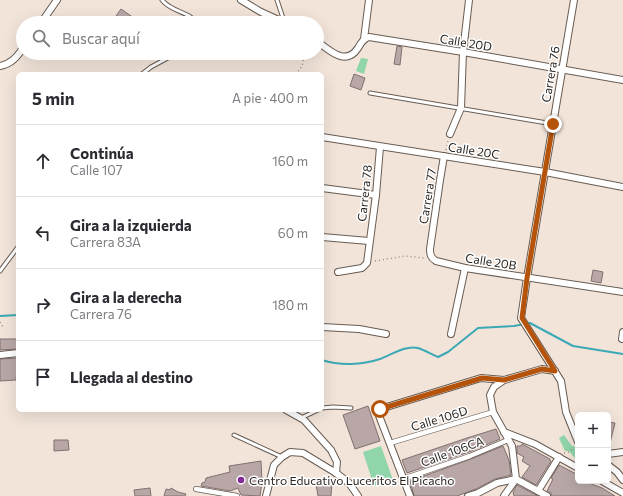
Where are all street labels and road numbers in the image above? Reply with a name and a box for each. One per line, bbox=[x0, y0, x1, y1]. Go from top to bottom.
street label: Calle 20D bbox=[439, 31, 493, 53]
street label: Carrera 76 bbox=[538, 45, 562, 103]
street label: Calle 20C bbox=[447, 139, 501, 161]
street label: Carrera 78 bbox=[354, 164, 374, 222]
street label: Carrera 77 bbox=[416, 167, 438, 225]
street label: Calle 20B bbox=[465, 250, 518, 272]
street label: Calle 106D bbox=[409, 403, 469, 433]
street label: Calle 106CA bbox=[419, 433, 485, 469]

